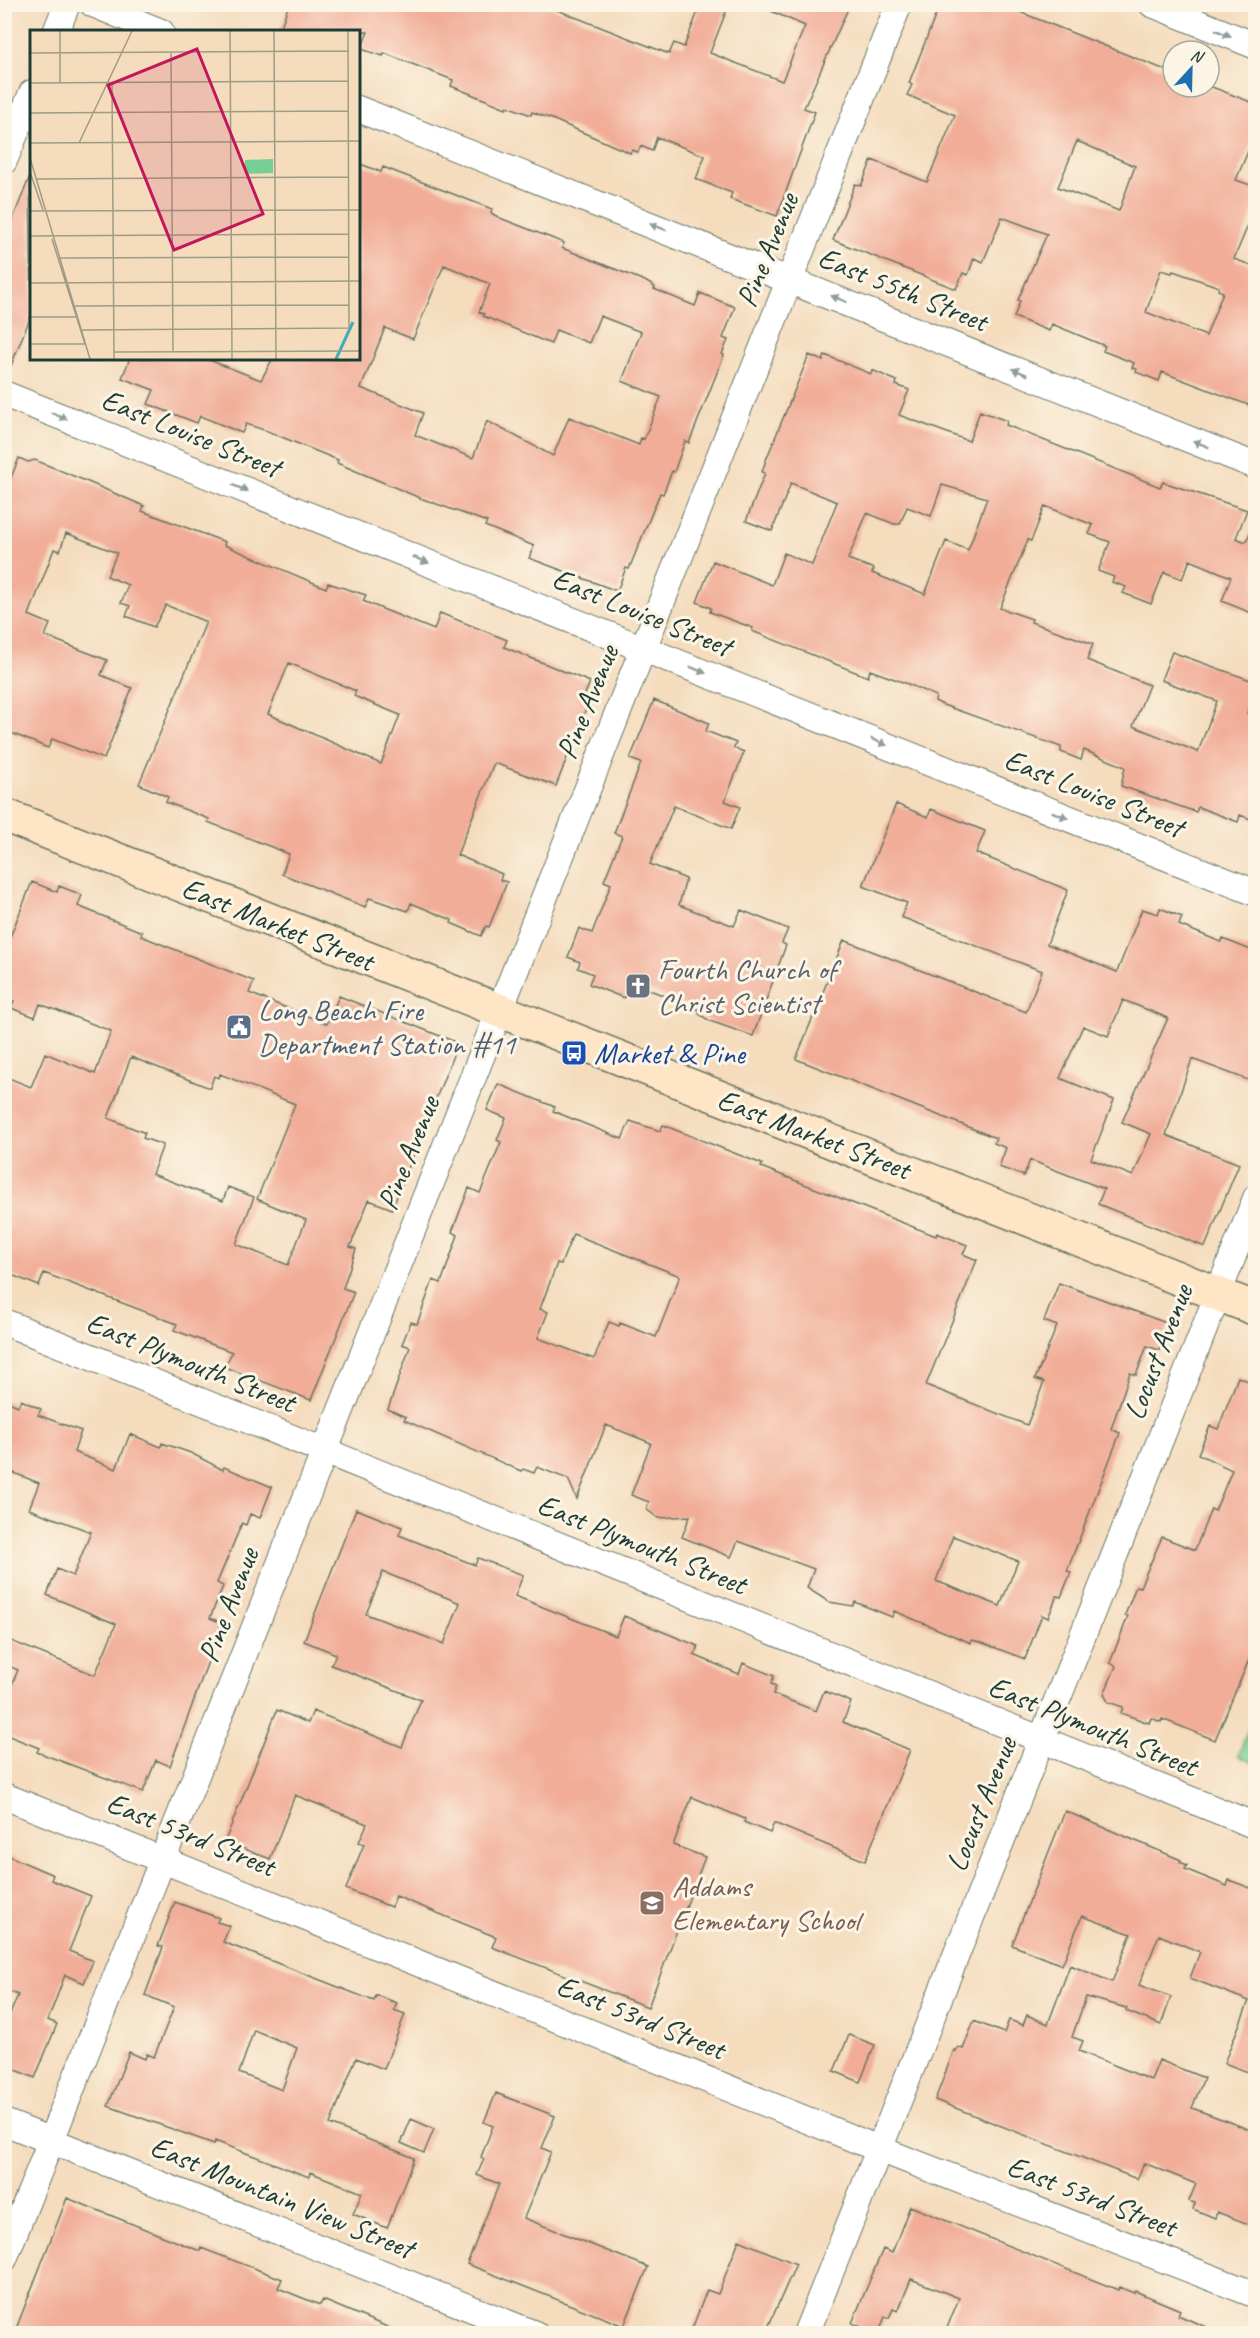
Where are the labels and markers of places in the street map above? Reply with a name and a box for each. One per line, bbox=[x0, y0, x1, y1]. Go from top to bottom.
place label: Fourth Church of Christ Scientist bbox=[658, 950, 842, 1022]
church icon: Fourth Church of Christ Scientist bbox=[623, 971, 653, 1001]
place label: Long Beach Fire Department Station #11 bbox=[258, 991, 517, 1063]
public building icon: Long Beach Fire Department Station #11 bbox=[224, 1012, 254, 1042]
place label: Market & Pine bbox=[594, 1034, 747, 1072]
bus stop icon: Market & Pine bbox=[559, 1038, 589, 1068]
place label: Addams Elementary School bbox=[672, 1867, 864, 1939]
school or university icon: Addams Elementary School bbox=[637, 1888, 667, 1918]

